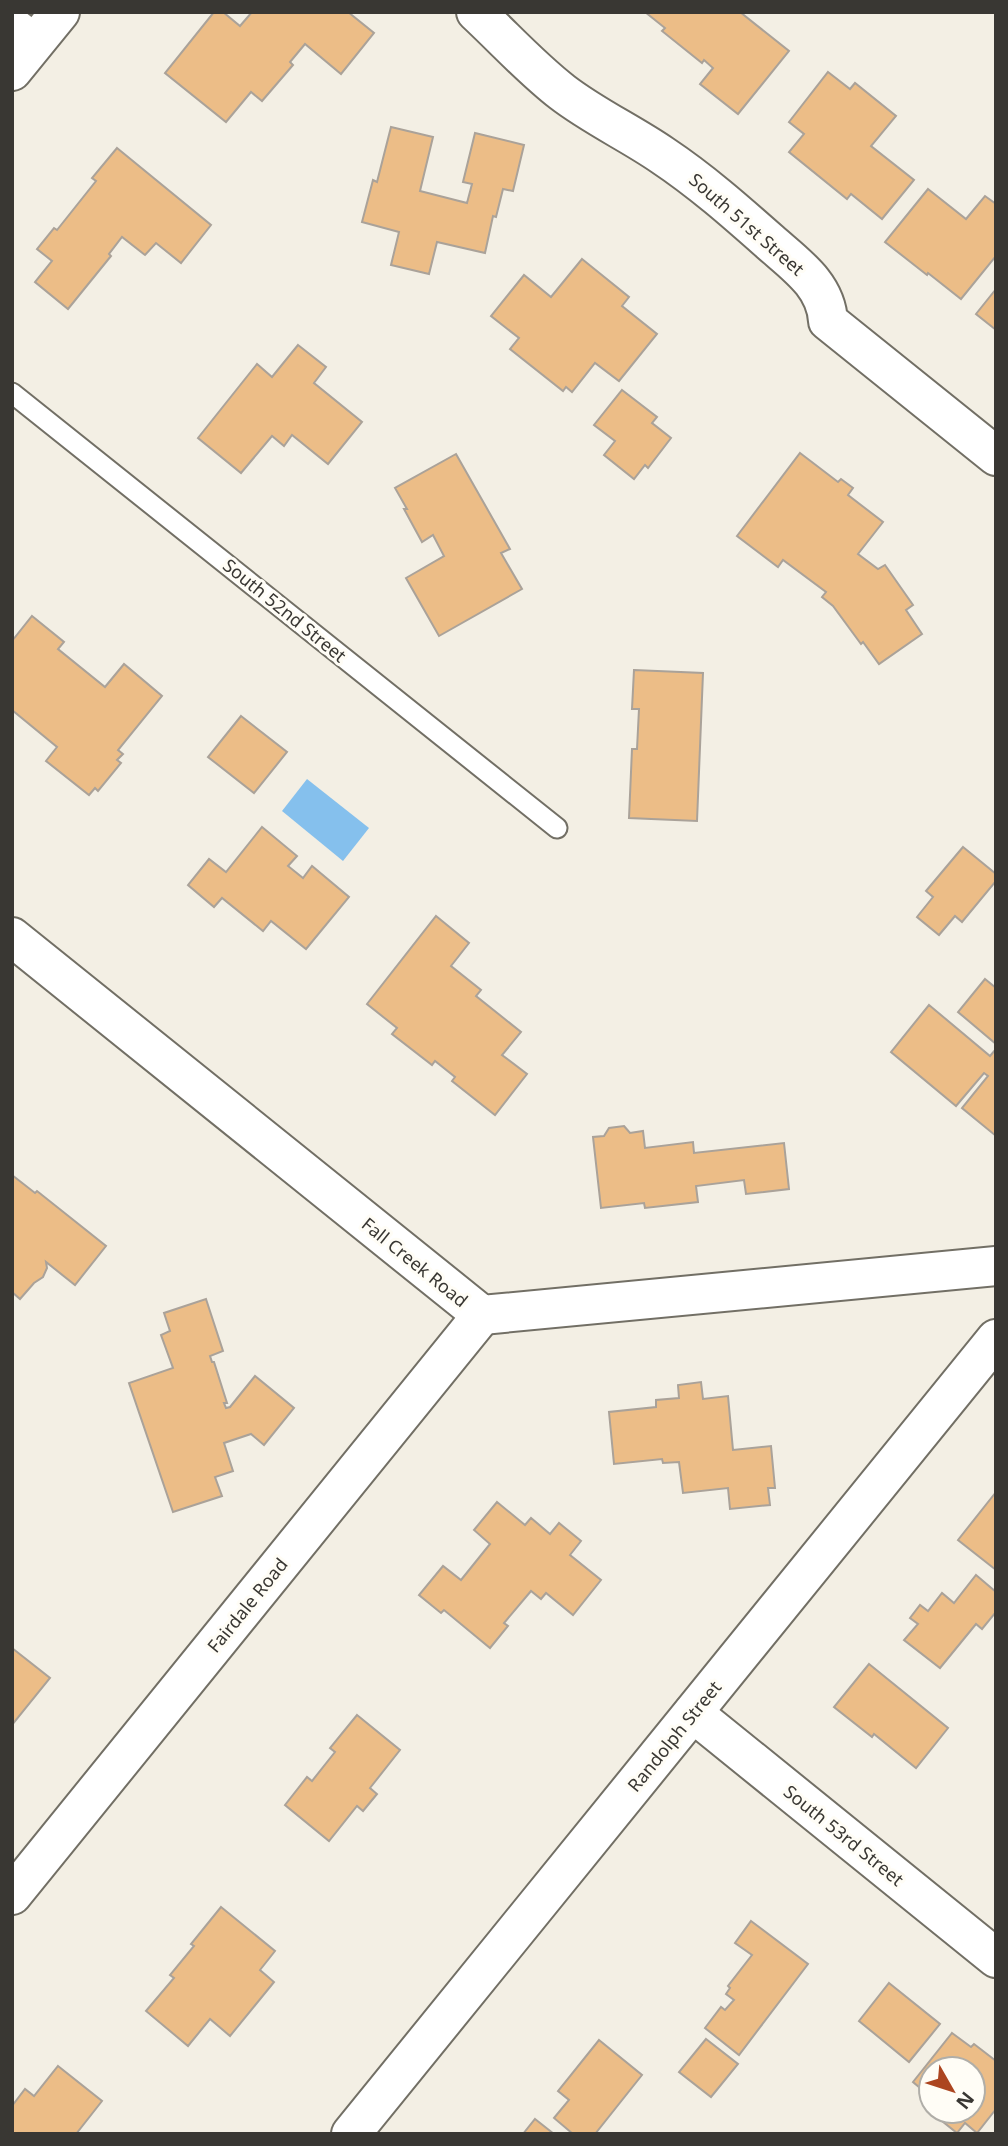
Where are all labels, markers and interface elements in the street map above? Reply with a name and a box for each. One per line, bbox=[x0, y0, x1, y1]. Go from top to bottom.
street label: South 51st Street bbox=[684, 167, 810, 281]
street label: South 52nd Street bbox=[218, 553, 352, 667]
street label: Fall Creek Road bbox=[357, 1212, 473, 1312]
street label: Fairdale Road bbox=[201, 1553, 293, 1657]
street label: Randolph Street bbox=[622, 1675, 726, 1796]
street label: South 53rd Street bbox=[779, 1779, 909, 1891]
north arrow bbox=[917, 2055, 987, 2125]
text: N bbox=[950, 2087, 980, 2115]

